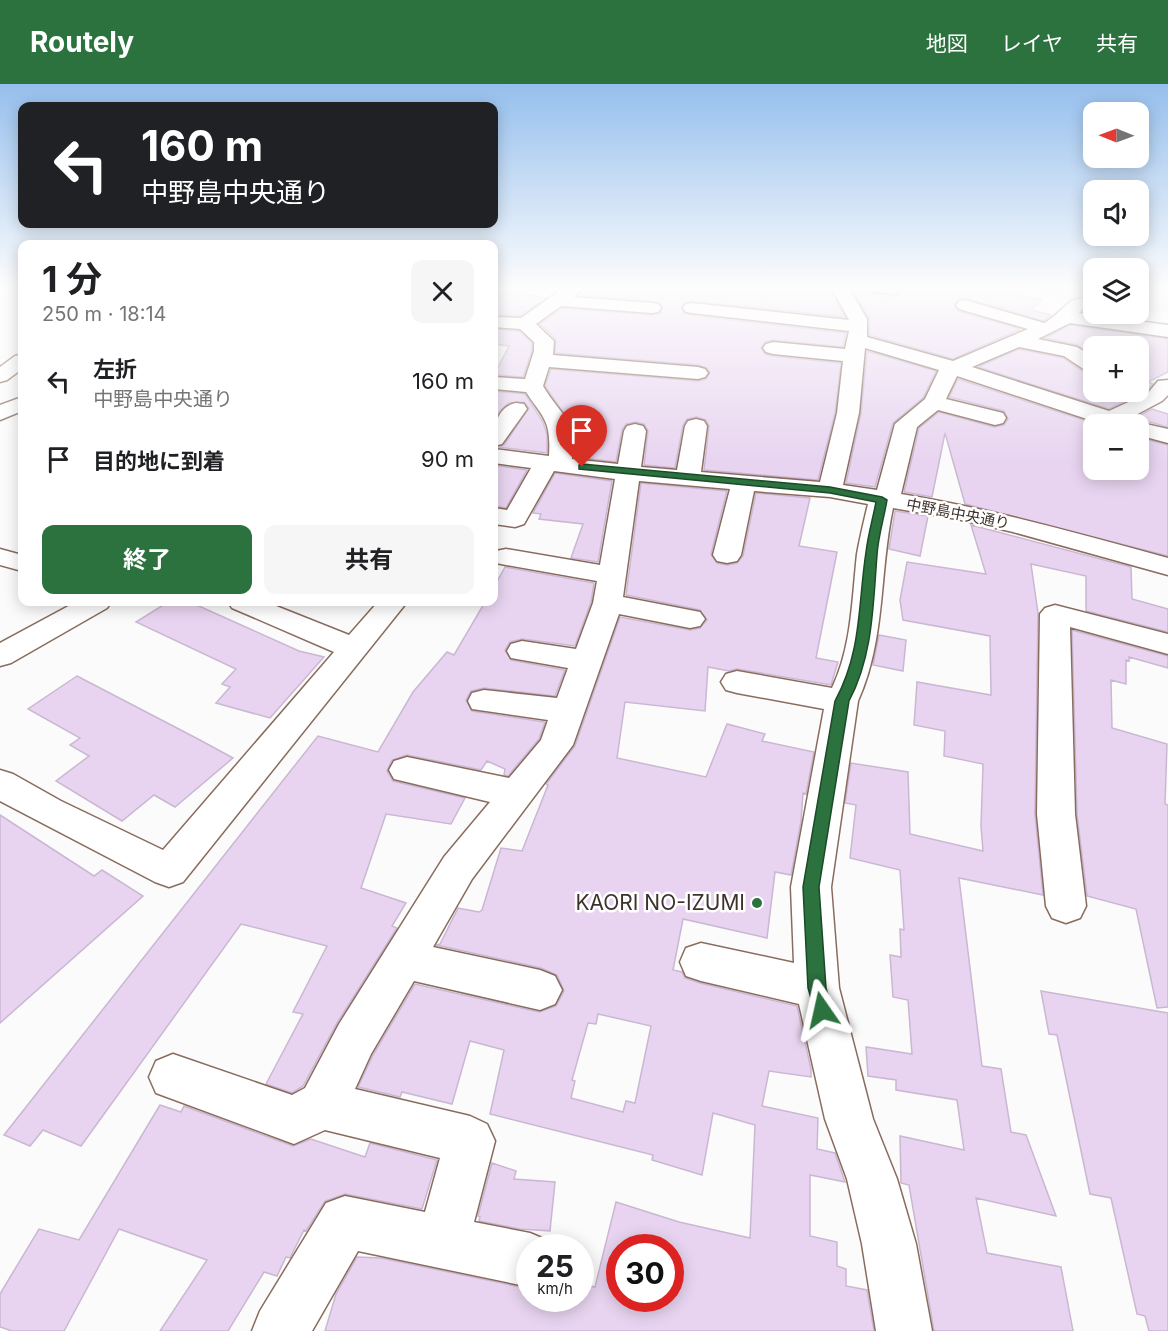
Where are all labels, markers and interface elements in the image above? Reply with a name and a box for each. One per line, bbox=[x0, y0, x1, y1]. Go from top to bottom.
text: Routely bbox=[30, 25, 134, 59]
text: 地図 bbox=[926, 31, 968, 56]
text: レイヤ bbox=[1001, 31, 1063, 56]
text: 共有 bbox=[1096, 31, 1138, 56]
north arrow bbox=[1083, 102, 1149, 168]
map controls bbox=[1083, 102, 1149, 480]
text: 160 m bbox=[141, 120, 263, 171]
icon: left bbox=[42, 126, 120, 204]
text: 中野島中央通り bbox=[141, 176, 330, 209]
button: sound bbox=[1083, 180, 1149, 246]
text: 1 分 bbox=[42, 257, 102, 301]
button: layers bbox=[1083, 258, 1149, 324]
button: close bbox=[411, 260, 474, 323]
text: 250 m · 18:14 bbox=[42, 302, 166, 326]
button: + bbox=[1083, 336, 1149, 402]
text: 左折 bbox=[93, 356, 137, 382]
icon: left bbox=[42, 365, 75, 398]
text: 160 m bbox=[412, 368, 474, 394]
text: 中野島中央通り bbox=[93, 387, 233, 411]
pin bbox=[556, 405, 607, 467]
icon: arrive bbox=[565, 414, 598, 447]
button: − bbox=[1083, 414, 1149, 480]
icon: arrive bbox=[42, 443, 75, 476]
text: 90 m bbox=[421, 446, 474, 472]
text: 目的地に到着 bbox=[93, 448, 225, 474]
street label: 中野島中央通り bbox=[905, 494, 1011, 533]
button: 終了 bbox=[42, 525, 252, 594]
button: 共有 bbox=[264, 525, 474, 594]
place label: KAORI NO-IZUMI bbox=[575, 890, 745, 915]
marker: KAORI NO-IZUMI bbox=[750, 896, 764, 910]
position arrow bbox=[790, 978, 854, 1042]
speed limit sign: 30 bbox=[606, 1234, 684, 1312]
text: 25 bbox=[536, 1248, 574, 1284]
text: km/h bbox=[537, 1279, 573, 1298]

